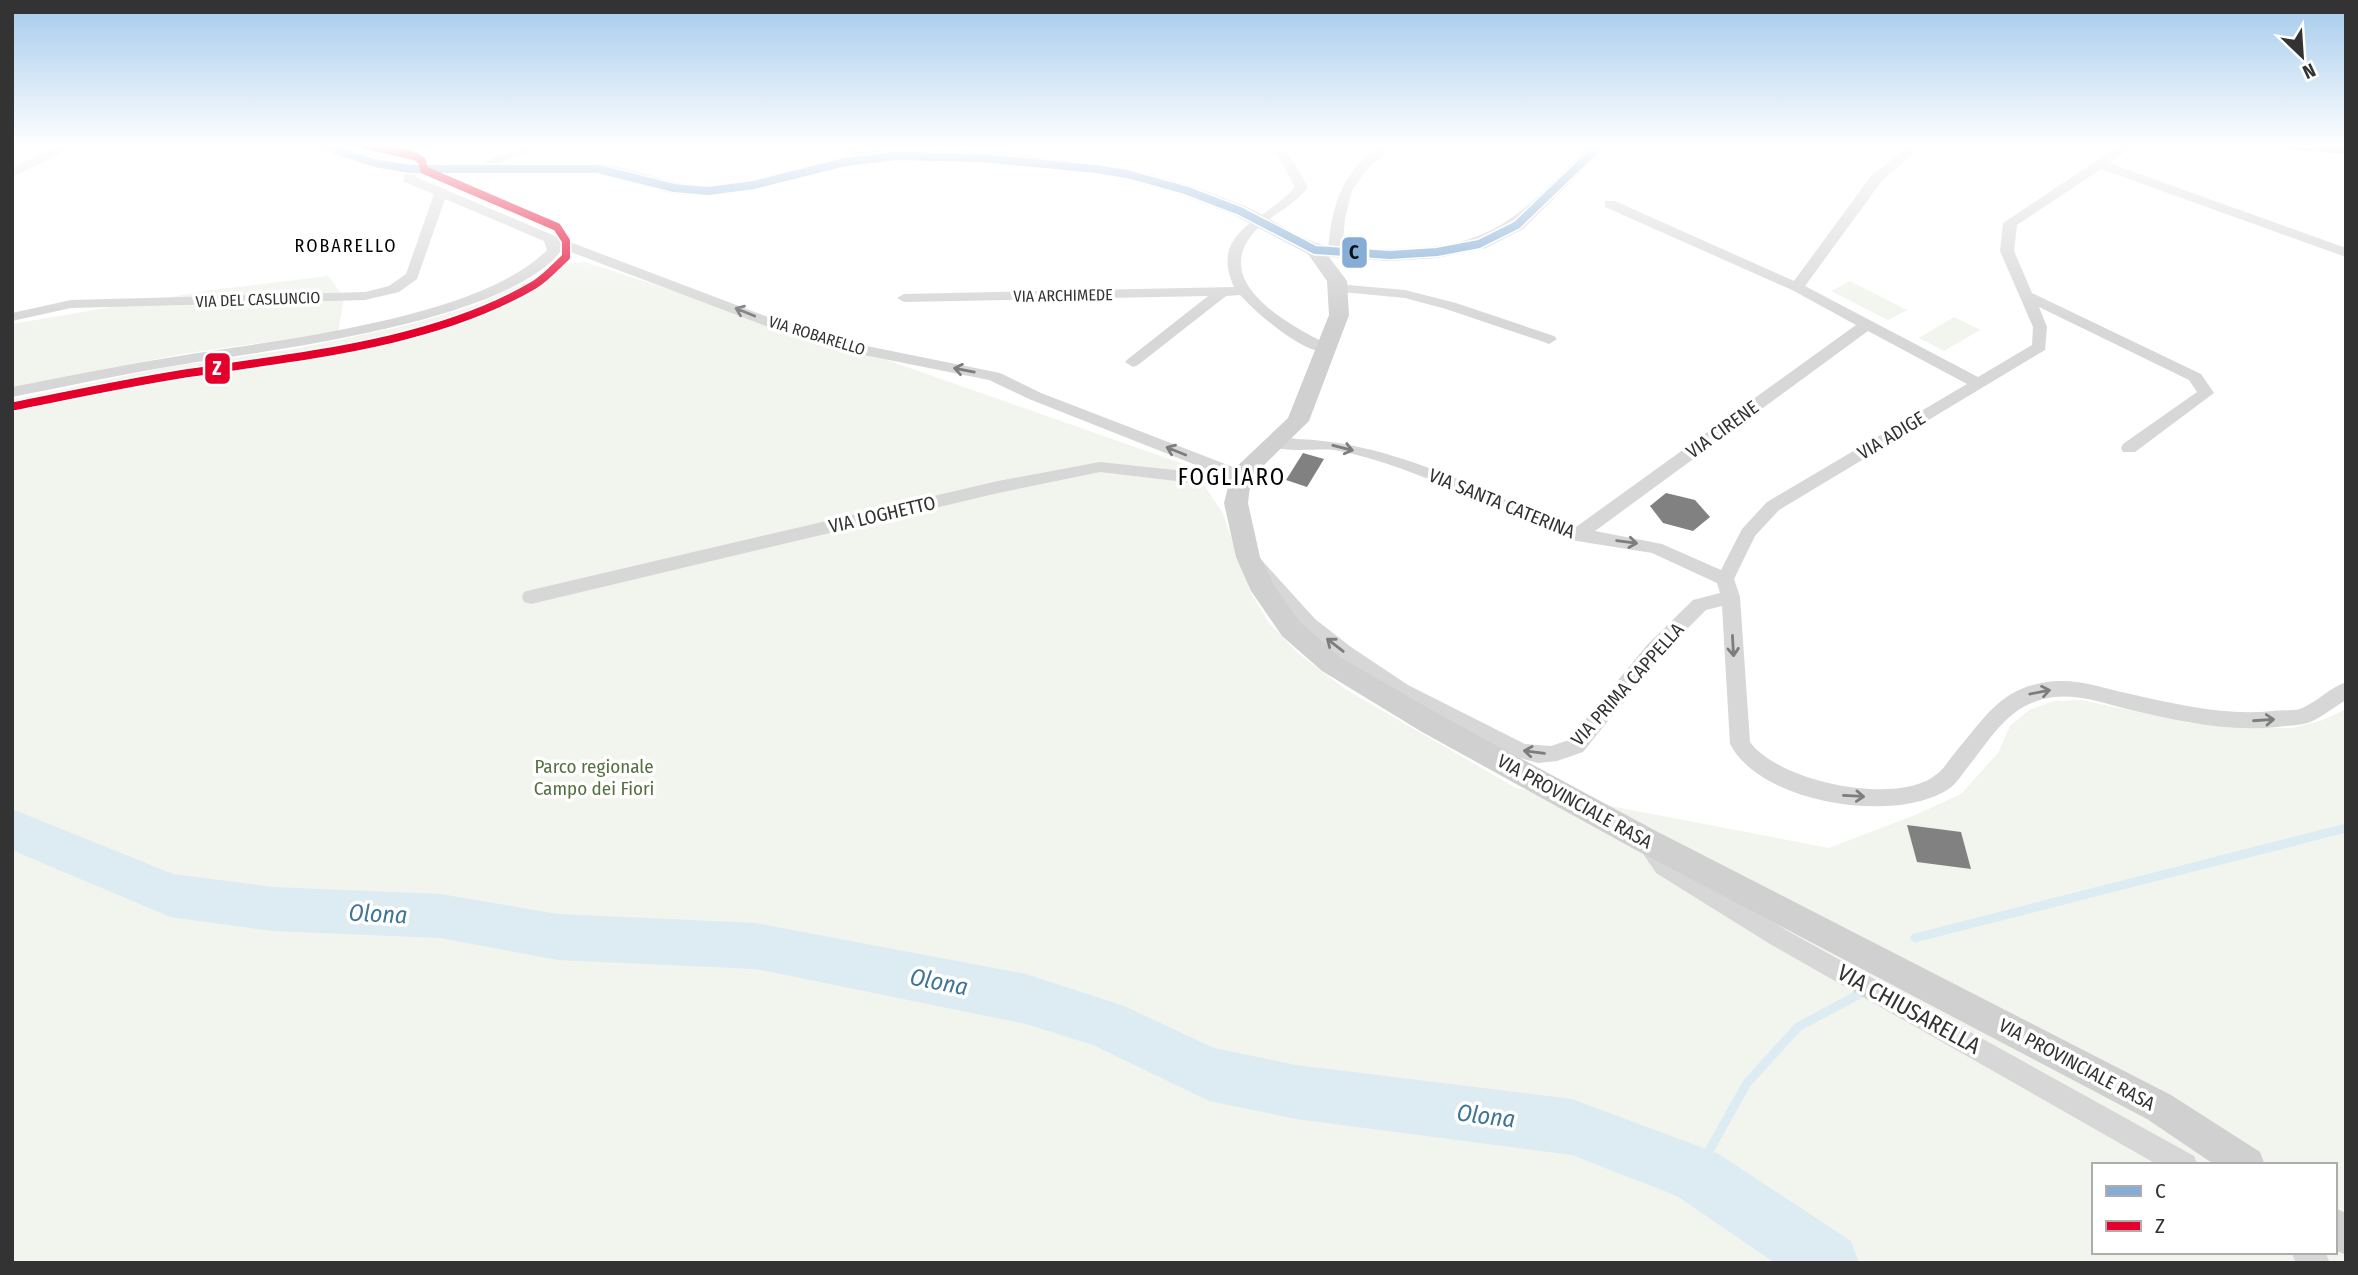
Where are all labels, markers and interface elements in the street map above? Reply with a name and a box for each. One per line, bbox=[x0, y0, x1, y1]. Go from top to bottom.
north arrow bbox=[2267, 21, 2337, 91]
text: N bbox=[2299, 58, 2319, 84]
district label: ROBARELLO bbox=[295, 235, 397, 257]
line badge: C bbox=[1341, 236, 1368, 269]
text: C bbox=[1349, 241, 1359, 264]
street label: VIA ARCHIMEDE bbox=[1013, 285, 1113, 306]
street label: VIA DEL CASLUNCIO bbox=[195, 288, 321, 311]
one-way arrow bbox=[734, 305, 756, 318]
street label: VIA ROBARELLO bbox=[766, 312, 867, 359]
line badge: Z bbox=[204, 352, 231, 385]
text: Z bbox=[212, 357, 222, 380]
one-way arrow bbox=[953, 363, 976, 377]
street label: VIA CIRENE bbox=[1682, 396, 1763, 463]
street label: VIA ADIGE bbox=[1853, 406, 1929, 465]
one-way arrow bbox=[1331, 442, 1353, 455]
one-way arrow bbox=[1166, 444, 1187, 457]
district label: FOGLIARO bbox=[1178, 463, 1286, 491]
street label: VIA SANTA CATERINA bbox=[1425, 464, 1578, 543]
street label: VIA LOGHETTO bbox=[827, 491, 938, 538]
one-way arrow bbox=[1615, 535, 1638, 548]
street label: VIA PRIMA CAPPELLA bbox=[1566, 618, 1689, 751]
one-way arrow bbox=[1727, 634, 1740, 657]
one-way arrow bbox=[1326, 637, 1345, 652]
one-way arrow bbox=[2028, 685, 2051, 698]
one-way arrow bbox=[2252, 713, 2274, 726]
one-way arrow bbox=[1523, 746, 1546, 759]
street label: VIA PROVINCIALE RASA bbox=[1493, 749, 1656, 854]
park label: Parco regionale Campo dei Fiori bbox=[534, 755, 654, 800]
one-way arrow bbox=[1842, 789, 1865, 802]
water label: Olona bbox=[348, 898, 408, 930]
street label: VIA CHIUSARELLA bbox=[1832, 958, 1986, 1060]
water label: Olona bbox=[908, 963, 970, 1001]
street label: VIA PROVINCIALE RASA bbox=[1995, 1014, 2159, 1115]
water label: Olona bbox=[1455, 1099, 1517, 1133]
legend bbox=[2092, 1163, 2337, 1254]
text: C bbox=[2155, 1178, 2166, 1204]
text: Z bbox=[2155, 1213, 2165, 1239]

